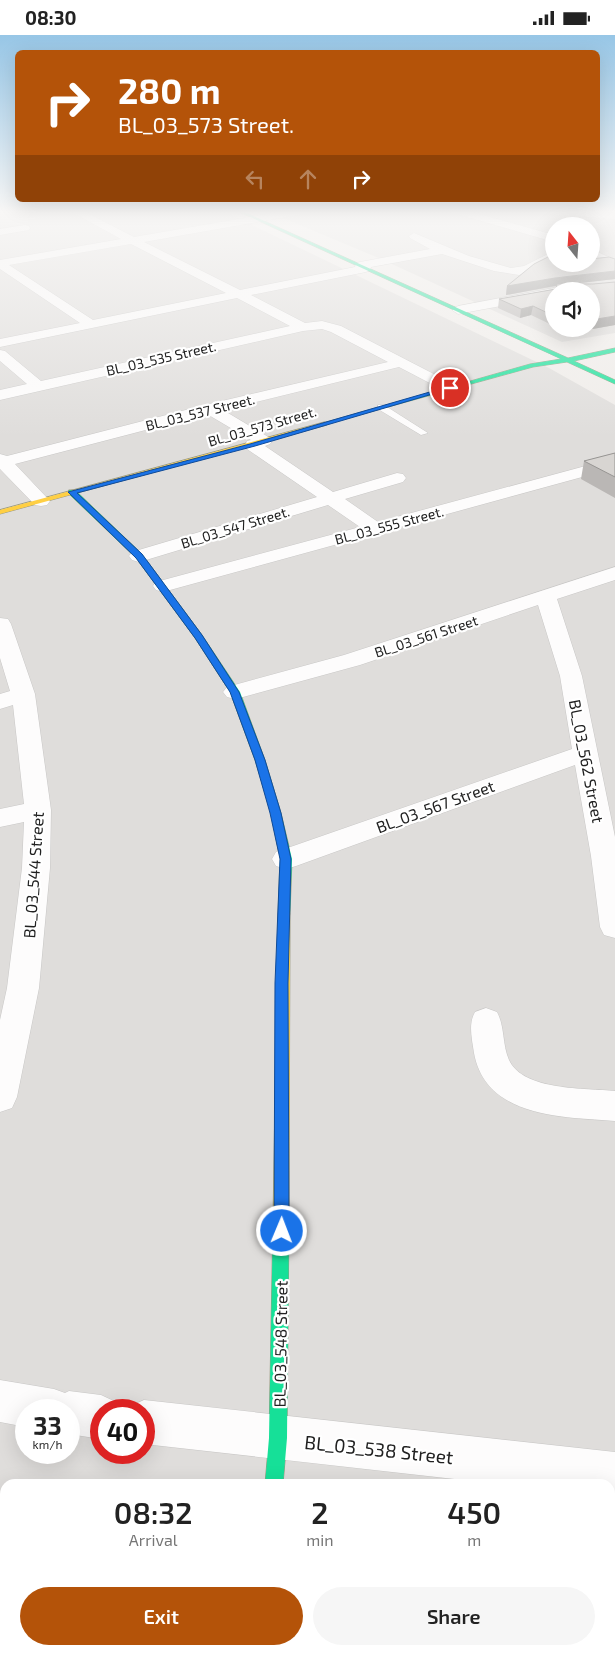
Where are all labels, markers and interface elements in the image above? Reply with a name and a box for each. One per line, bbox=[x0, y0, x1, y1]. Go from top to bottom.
text: 08:30 bbox=[25, 6, 76, 29]
text: 280 m bbox=[118, 69, 221, 111]
icon: right bbox=[35, 70, 100, 135]
text: BL_03_573 Street. bbox=[118, 111, 294, 137]
icon: left bbox=[241, 165, 269, 193]
icon: ahead bbox=[294, 165, 322, 193]
icon: right bbox=[347, 165, 375, 193]
north arrow bbox=[545, 217, 600, 273]
map controls bbox=[545, 217, 600, 337]
button: sound bbox=[545, 282, 600, 337]
street label: BL_03_535 Street. bbox=[104, 337, 218, 379]
pin bbox=[429, 367, 471, 409]
icon: arrive bbox=[436, 374, 464, 402]
street label: BL_03_537 Street. bbox=[144, 390, 256, 434]
street label: BL_03_573 Street. bbox=[206, 402, 318, 450]
street label: BL_03_547 Street. bbox=[179, 502, 291, 552]
street label: BL_03_555 Street. bbox=[333, 502, 445, 548]
street label: BL_03_561 Street bbox=[372, 611, 480, 661]
street label: BL_03_562 Street bbox=[566, 698, 608, 824]
street label: BL_03_567 Street bbox=[373, 776, 497, 836]
street label: BL_03_544 Street bbox=[19, 811, 47, 939]
position arrow bbox=[255, 1204, 307, 1256]
street label: BL_03_548 Street bbox=[269, 1280, 291, 1408]
speed limit sign: 40 bbox=[90, 1399, 155, 1464]
text: 33 bbox=[33, 1410, 62, 1440]
street label: BL_03_538 Street bbox=[303, 1430, 455, 1468]
text: km/h bbox=[33, 1437, 62, 1451]
text: 08:32 bbox=[114, 1494, 192, 1530]
text: 2 bbox=[311, 1494, 328, 1530]
text: 450 bbox=[447, 1494, 501, 1530]
text: Arrival bbox=[129, 1530, 177, 1549]
text: min bbox=[306, 1530, 334, 1549]
text: m bbox=[467, 1530, 481, 1549]
button: Exit bbox=[20, 1587, 303, 1645]
button: Share bbox=[313, 1587, 595, 1645]

